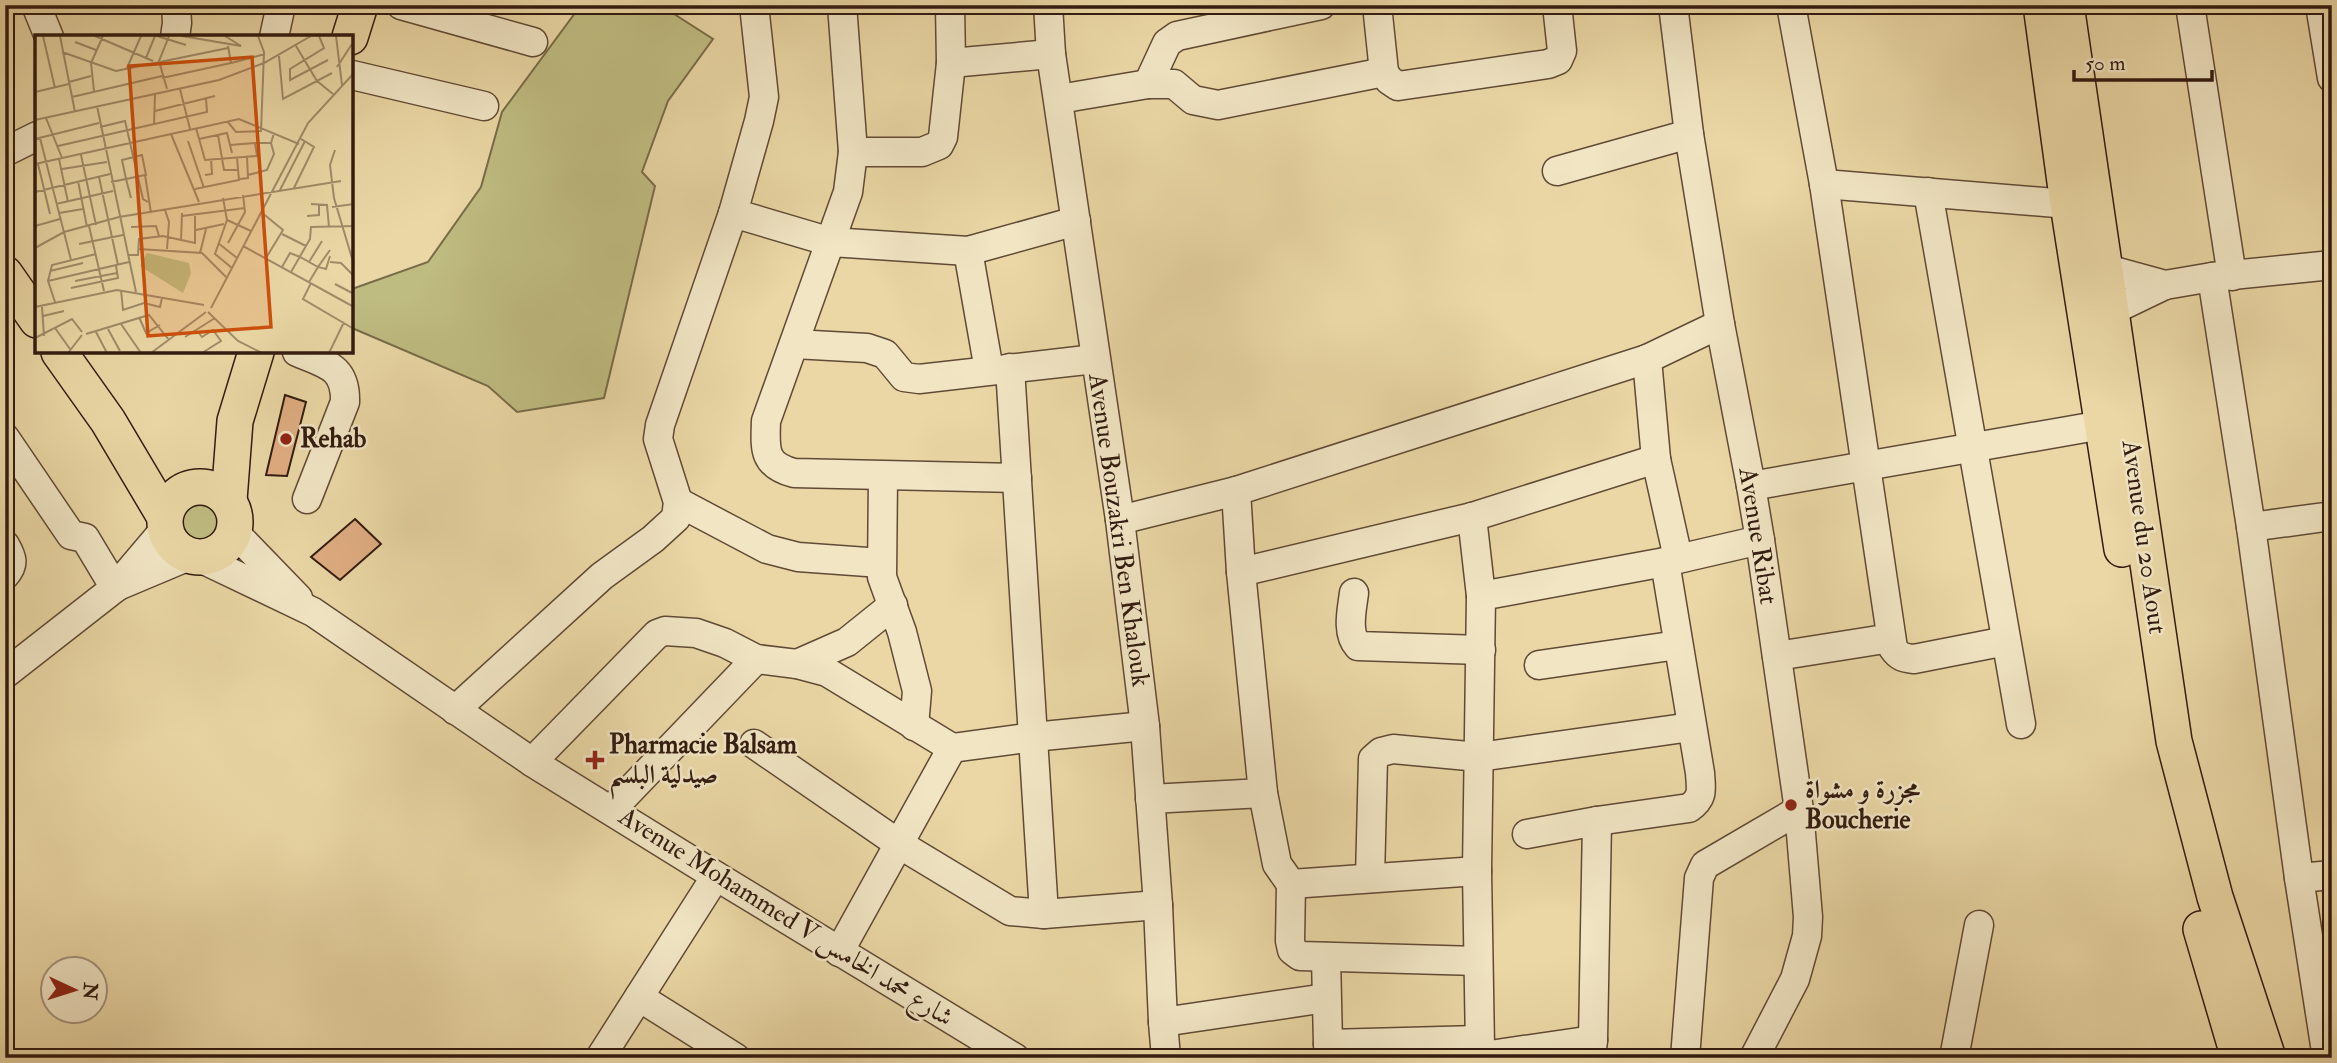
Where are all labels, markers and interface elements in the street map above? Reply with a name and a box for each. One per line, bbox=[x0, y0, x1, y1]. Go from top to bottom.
inset map bbox=[35, 35, 354, 354]
scale bar bbox=[2074, 38, 2213, 82]
text: 50 m bbox=[2085, 50, 2126, 77]
street label: Avenue Bouzakri Ben Khalouk bbox=[1081, 370, 1157, 689]
place label: Rehab bbox=[300, 423, 367, 455]
marker: Rehab bbox=[278, 431, 294, 447]
street label: Avenue du 20 Aout bbox=[2114, 437, 2173, 636]
street label: Avenue Ribat bbox=[1731, 464, 1785, 607]
place label: Pharmacie Balsam صيدلية البلسم bbox=[609, 729, 798, 800]
marker: Pharmacie Balsam صيدلية البلسم bbox=[587, 752, 603, 768]
place label: مجزرة و مشواة Boucherie bbox=[1805, 774, 1921, 836]
marker: مجزرة و مشواة Boucherie bbox=[1783, 797, 1799, 813]
street label: Avenue Mohammed V شارع محمد الخامس bbox=[609, 800, 959, 1038]
north arrow bbox=[38, 954, 108, 1024]
text: N bbox=[77, 981, 103, 1001]

